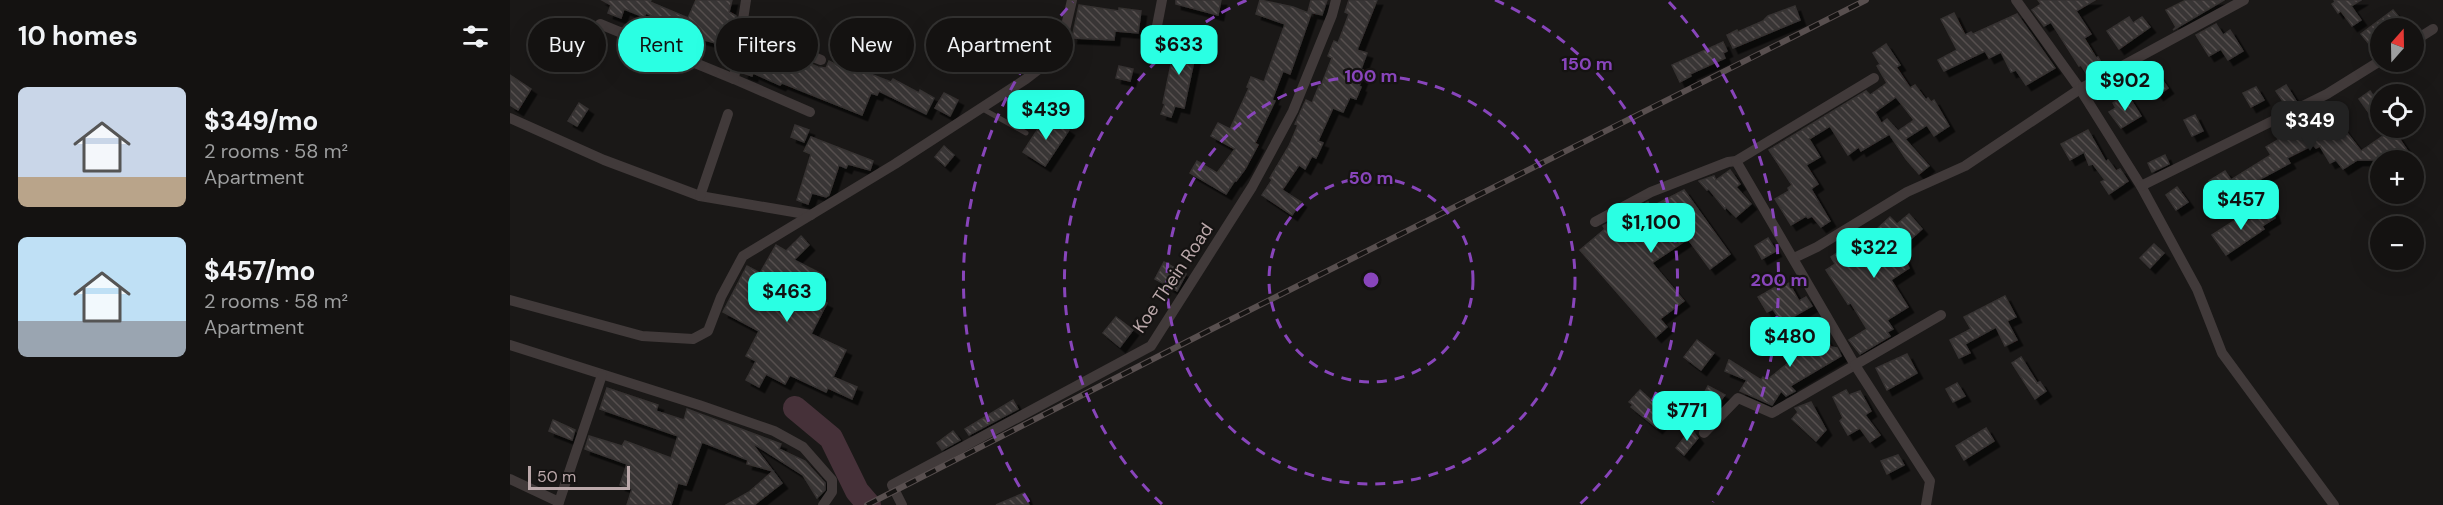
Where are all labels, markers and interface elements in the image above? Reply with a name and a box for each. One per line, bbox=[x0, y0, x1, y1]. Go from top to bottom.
chip: Buy bbox=[528, 18, 606, 72]
chip: Rent bbox=[618, 18, 704, 72]
chip: Filters bbox=[716, 18, 818, 72]
chip: New bbox=[830, 18, 914, 72]
chip: Apartment bbox=[926, 18, 1073, 72]
north arrow bbox=[2370, 18, 2424, 72]
map controls bbox=[2370, 18, 2424, 270]
text: 10 homes bbox=[18, 19, 138, 53]
icon: filters bbox=[459, 20, 492, 53]
pin: $633 bbox=[1143, 25, 1215, 76]
text: $633 bbox=[1155, 31, 1203, 57]
text: 150 m bbox=[1561, 52, 1613, 76]
pin: $902 bbox=[2089, 61, 2161, 112]
text: 100 m bbox=[1344, 64, 1398, 88]
text: $902 bbox=[2100, 67, 2150, 93]
button: locate bbox=[2370, 84, 2424, 138]
pin: $439 bbox=[1010, 90, 1082, 141]
text: $439 bbox=[1021, 96, 1071, 122]
pin: $349 bbox=[2274, 101, 2346, 152]
text: $349/mo bbox=[204, 104, 318, 138]
text: $349 bbox=[2285, 107, 2335, 133]
icon: home bbox=[66, 111, 138, 183]
text: 2 rooms · 58 m² bbox=[204, 138, 348, 164]
button: + bbox=[2370, 150, 2424, 204]
text: Apartment bbox=[204, 164, 304, 190]
text: 50 m bbox=[1348, 166, 1394, 190]
pin: $457 bbox=[2205, 180, 2277, 231]
text: $457 bbox=[2217, 186, 2265, 212]
pin: $1,100 bbox=[1602, 203, 1700, 254]
text: $1,100 bbox=[1621, 209, 1681, 235]
button: − bbox=[2370, 216, 2424, 270]
street label: Koe Thein Road bbox=[1127, 218, 1219, 338]
pin: $322 bbox=[1838, 228, 1910, 279]
text: $322 bbox=[1850, 234, 1898, 260]
text: $457/mo bbox=[204, 254, 315, 288]
icon: home bbox=[66, 261, 138, 333]
text: 200 m bbox=[1751, 268, 1807, 292]
centre of rings bbox=[1361, 270, 1381, 290]
pin: $463 bbox=[751, 272, 823, 323]
text: $463 bbox=[762, 278, 812, 304]
text: 2 rooms · 58 m² bbox=[204, 288, 348, 314]
text: Apartment bbox=[204, 314, 304, 340]
pin: $480 bbox=[1754, 317, 1826, 368]
text: $480 bbox=[1764, 323, 1816, 349]
pin: $771 bbox=[1651, 391, 1723, 442]
text: $771 bbox=[1666, 397, 1708, 423]
scale bar bbox=[528, 463, 630, 490]
text: 50 m bbox=[537, 466, 576, 487]

